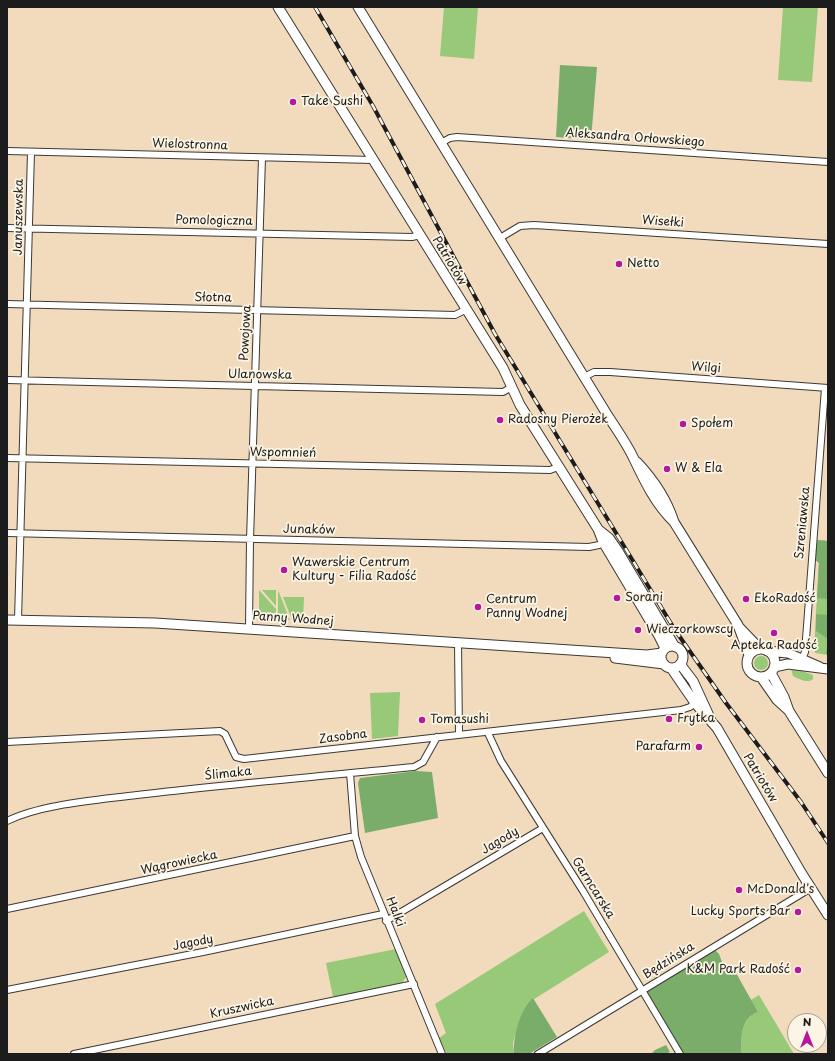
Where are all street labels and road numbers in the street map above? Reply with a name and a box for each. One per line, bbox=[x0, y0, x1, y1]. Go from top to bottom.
street label: Aleksandra Orłowskiego bbox=[565, 126, 705, 150]
street label: Wielostronna bbox=[152, 136, 228, 154]
street label: Januszewska bbox=[11, 179, 27, 255]
street label: Pomologiczna bbox=[175, 213, 253, 229]
street label: Wisełki bbox=[642, 213, 684, 231]
street label: Patriotów bbox=[429, 234, 469, 288]
street label: Słotna bbox=[194, 290, 232, 306]
street label: Powojowa bbox=[237, 305, 255, 361]
street label: Wilgi bbox=[691, 360, 721, 376]
street label: Ulanowska bbox=[228, 367, 292, 383]
street label: Wspomnień bbox=[250, 445, 316, 461]
street label: Szreniawska bbox=[793, 486, 813, 560]
street label: Junaków bbox=[283, 522, 335, 538]
street label: Panny Wodnej bbox=[252, 609, 334, 629]
street label: Zasobna bbox=[318, 727, 368, 747]
street label: Patriotów bbox=[740, 751, 780, 805]
street label: Ślimaka bbox=[204, 764, 252, 784]
street label: Jagody bbox=[479, 824, 521, 858]
street label: Wągrowiecka bbox=[140, 848, 218, 878]
street label: Garncarska bbox=[568, 855, 618, 921]
street label: Halki bbox=[383, 895, 407, 929]
street label: Jagody bbox=[172, 932, 214, 954]
street label: Będzińska bbox=[641, 940, 697, 982]
street label: Kruszwicka bbox=[209, 994, 275, 1022]

